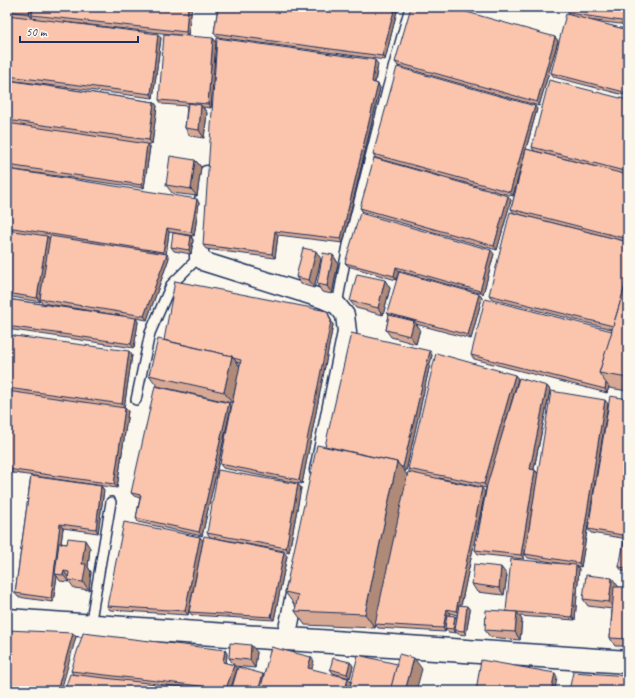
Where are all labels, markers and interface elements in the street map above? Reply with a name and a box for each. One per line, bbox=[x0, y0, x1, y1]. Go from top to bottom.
scale bar bbox=[20, 18, 138, 44]
text: 50 m bbox=[26, 24, 48, 40]

